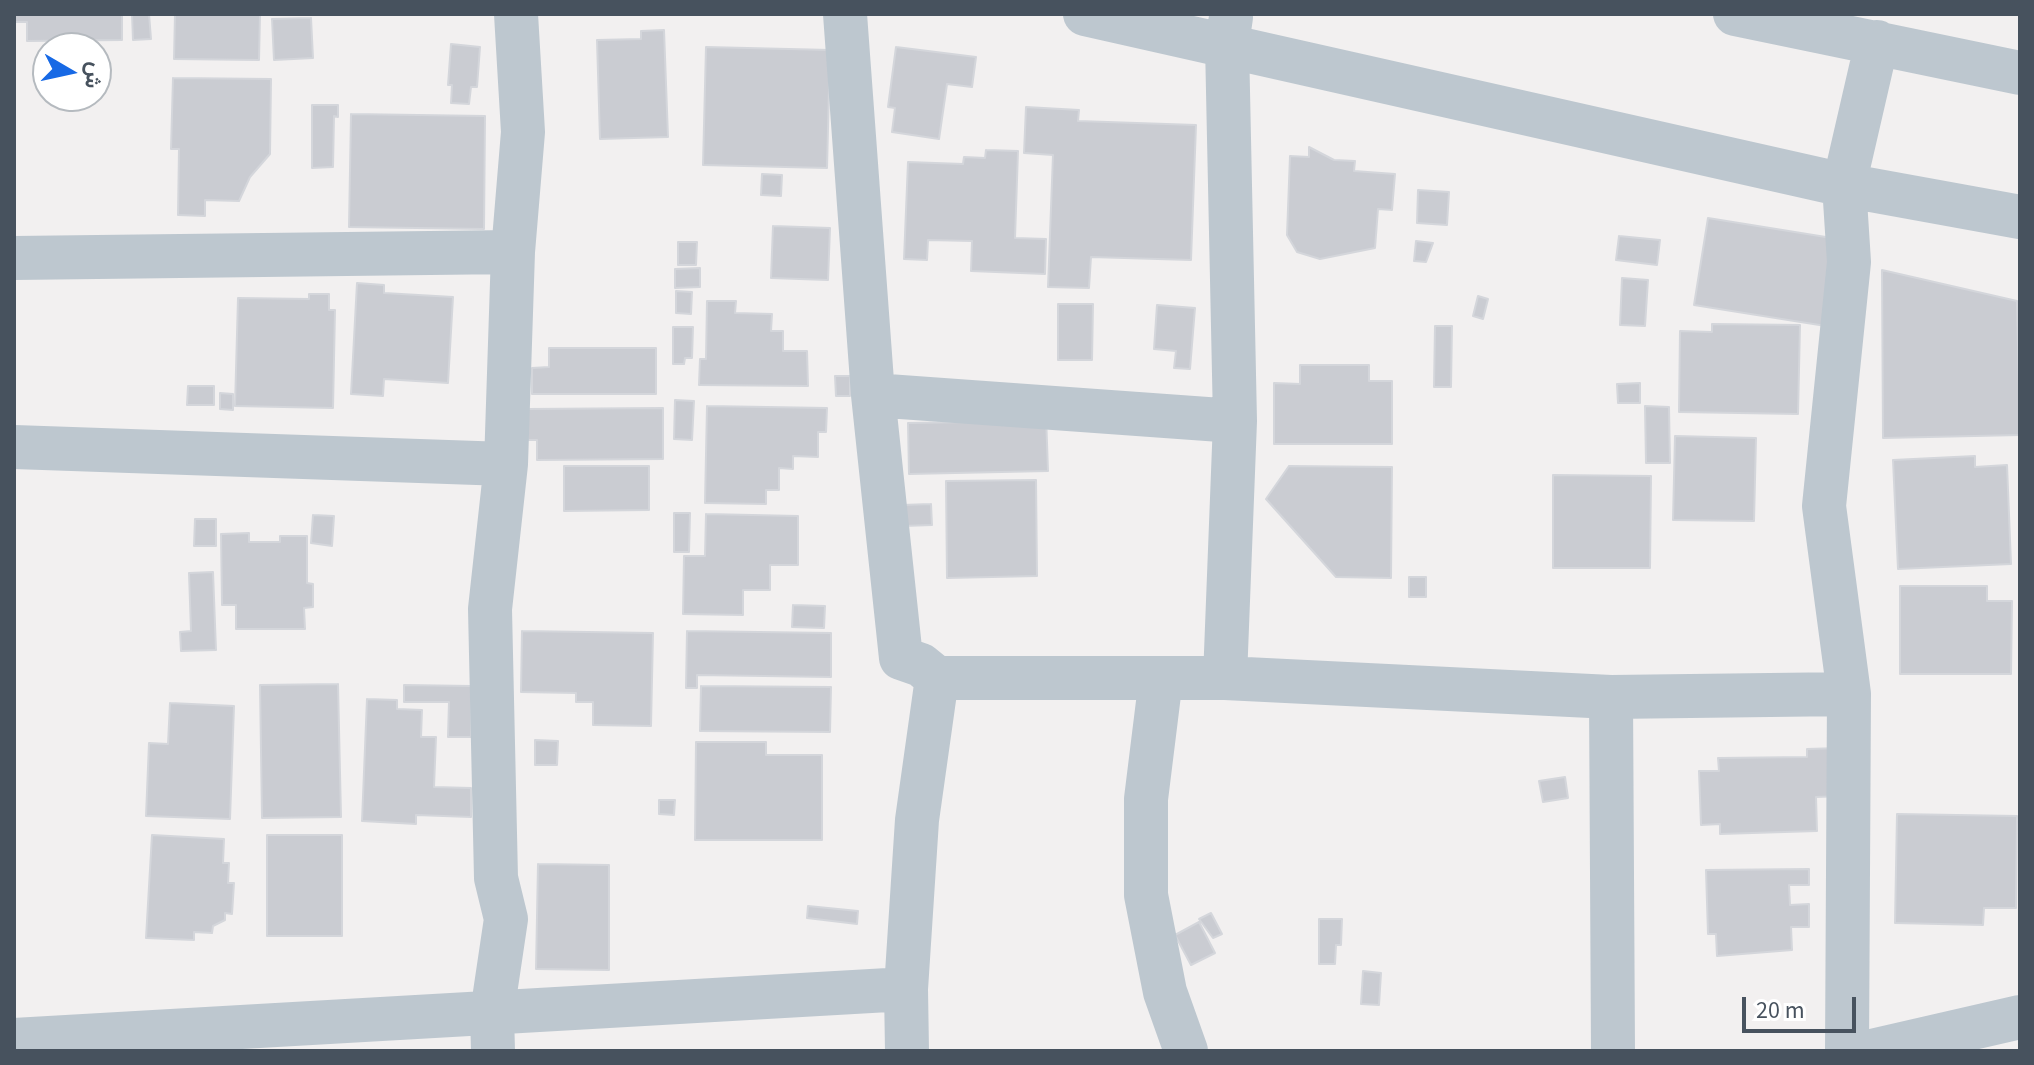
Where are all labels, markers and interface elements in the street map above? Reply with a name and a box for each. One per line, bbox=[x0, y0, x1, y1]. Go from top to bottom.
north arrow bbox=[32, 32, 112, 112]
text: ش bbox=[76, 60, 112, 91]
scale bar bbox=[1746, 981, 1860, 1031]
text: 20 m bbox=[1756, 993, 1805, 1028]

